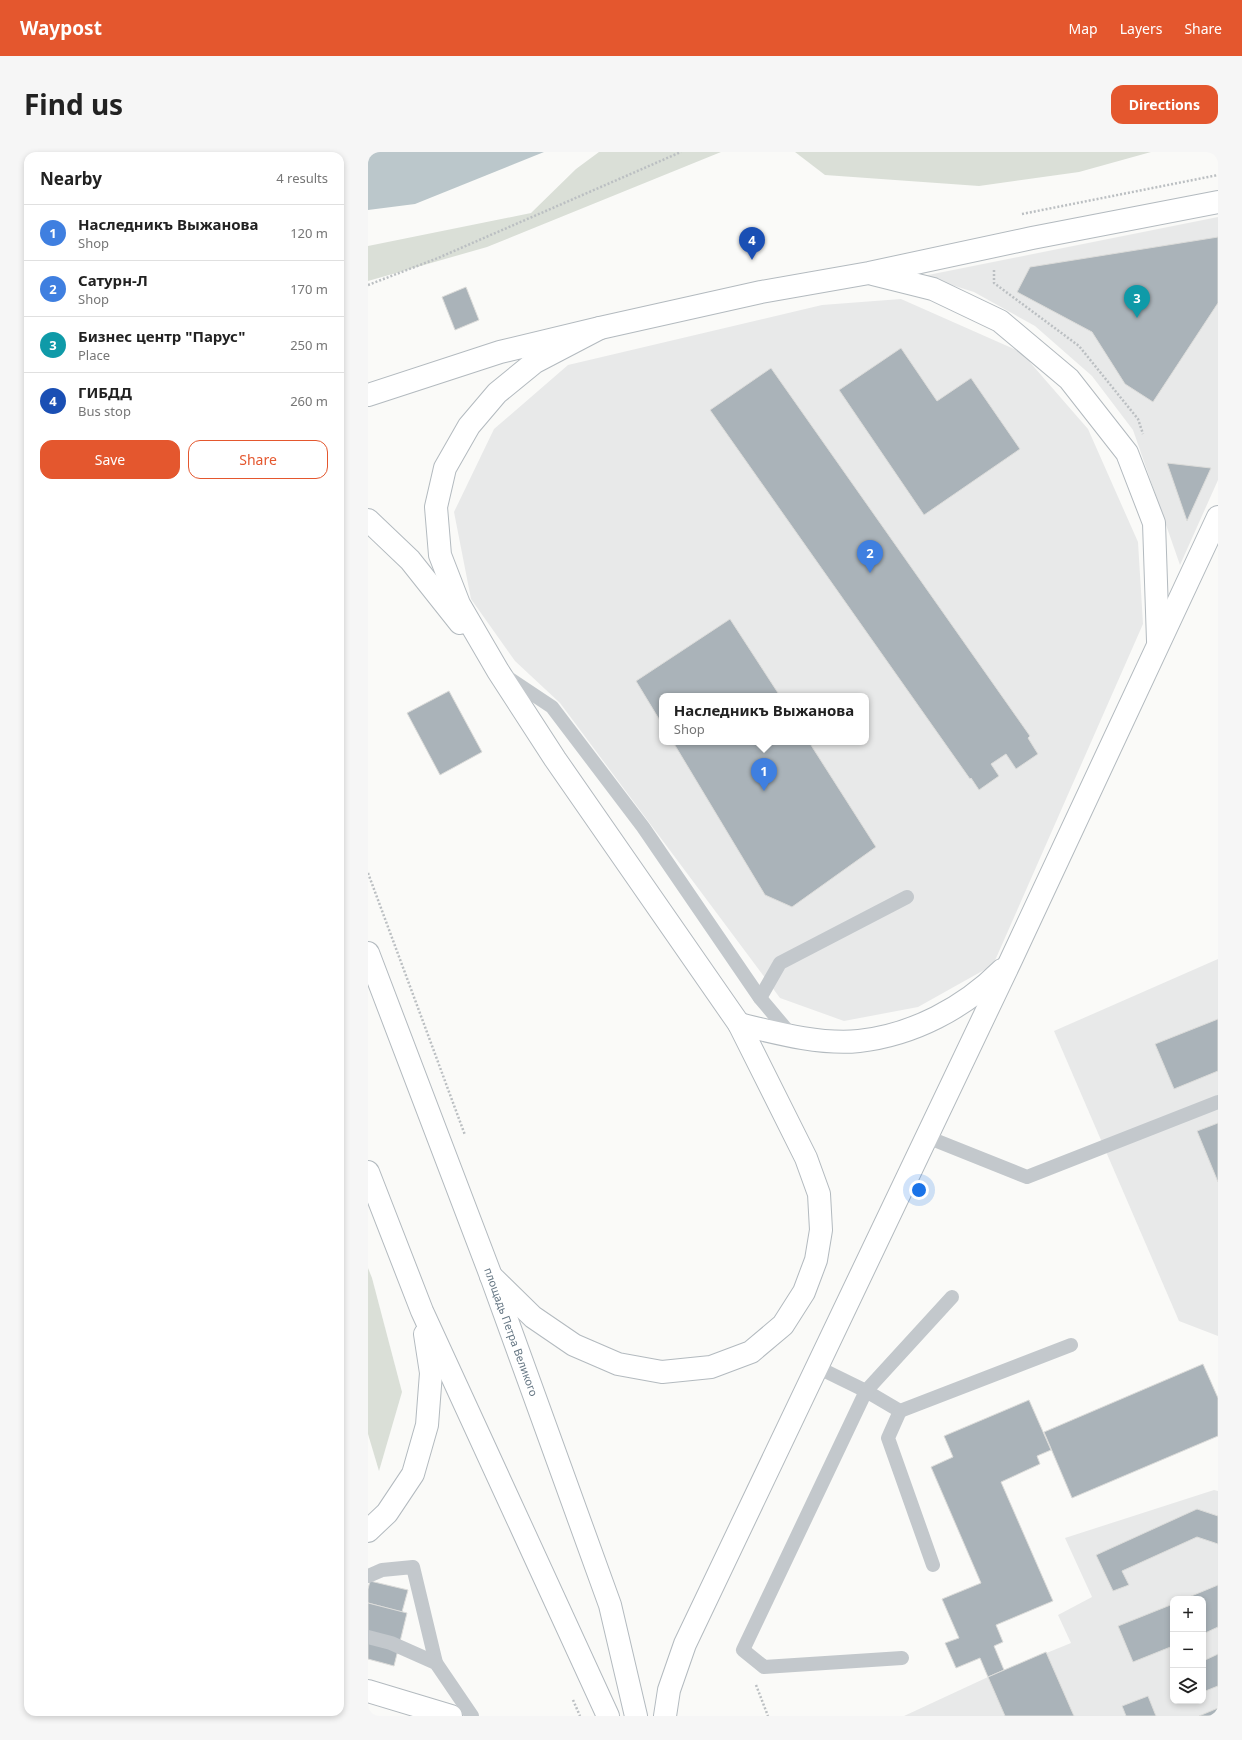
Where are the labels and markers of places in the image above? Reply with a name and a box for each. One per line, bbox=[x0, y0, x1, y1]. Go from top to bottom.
pin: 4 bbox=[739, 227, 765, 260]
pin: 3 bbox=[1124, 285, 1150, 318]
pin: 2 bbox=[857, 540, 883, 573]
pin: 1 bbox=[751, 758, 777, 791]

